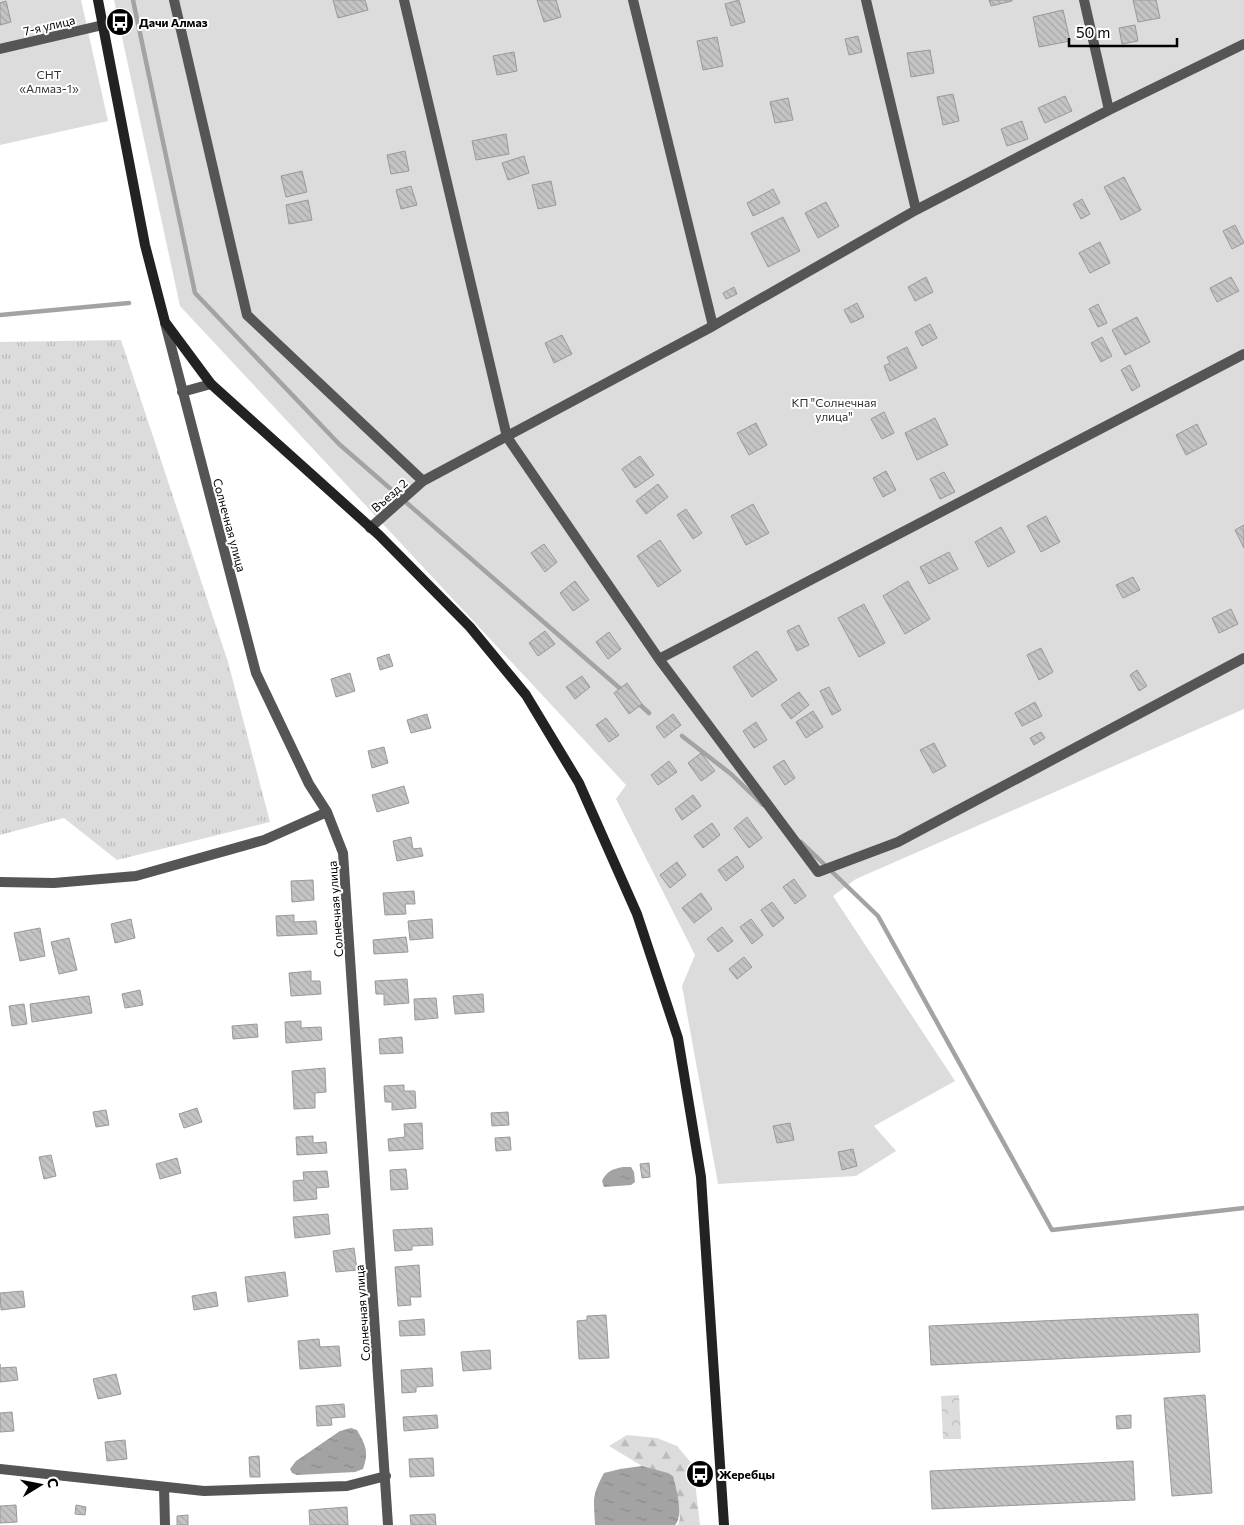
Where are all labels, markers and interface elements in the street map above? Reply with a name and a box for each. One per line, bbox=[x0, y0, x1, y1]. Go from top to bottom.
bus stop icon: Дачи Алмаз bbox=[105, 7, 135, 37]
street label: 7-я улица bbox=[22, 12, 76, 38]
place label: Дачи Алмаз bbox=[139, 15, 208, 29]
scale bar bbox=[1069, 15, 1176, 47]
text: 50 m bbox=[1076, 23, 1110, 41]
park label: СНТ «Алмаз-1» bbox=[19, 67, 79, 95]
park label: КП "Солнечная улица" bbox=[792, 395, 876, 423]
street label: Въезд 2 bbox=[368, 475, 410, 514]
street label: Солнечная улица bbox=[211, 477, 249, 573]
street label: Солнечная улица bbox=[325, 860, 345, 958]
street label: Солнечная улица bbox=[352, 1264, 372, 1362]
bus stop icon: Жеребцы bbox=[685, 1459, 715, 1489]
north arrow bbox=[15, 1460, 65, 1510]
place label: Жеребцы bbox=[719, 1467, 775, 1481]
text: С bbox=[44, 1476, 62, 1489]

